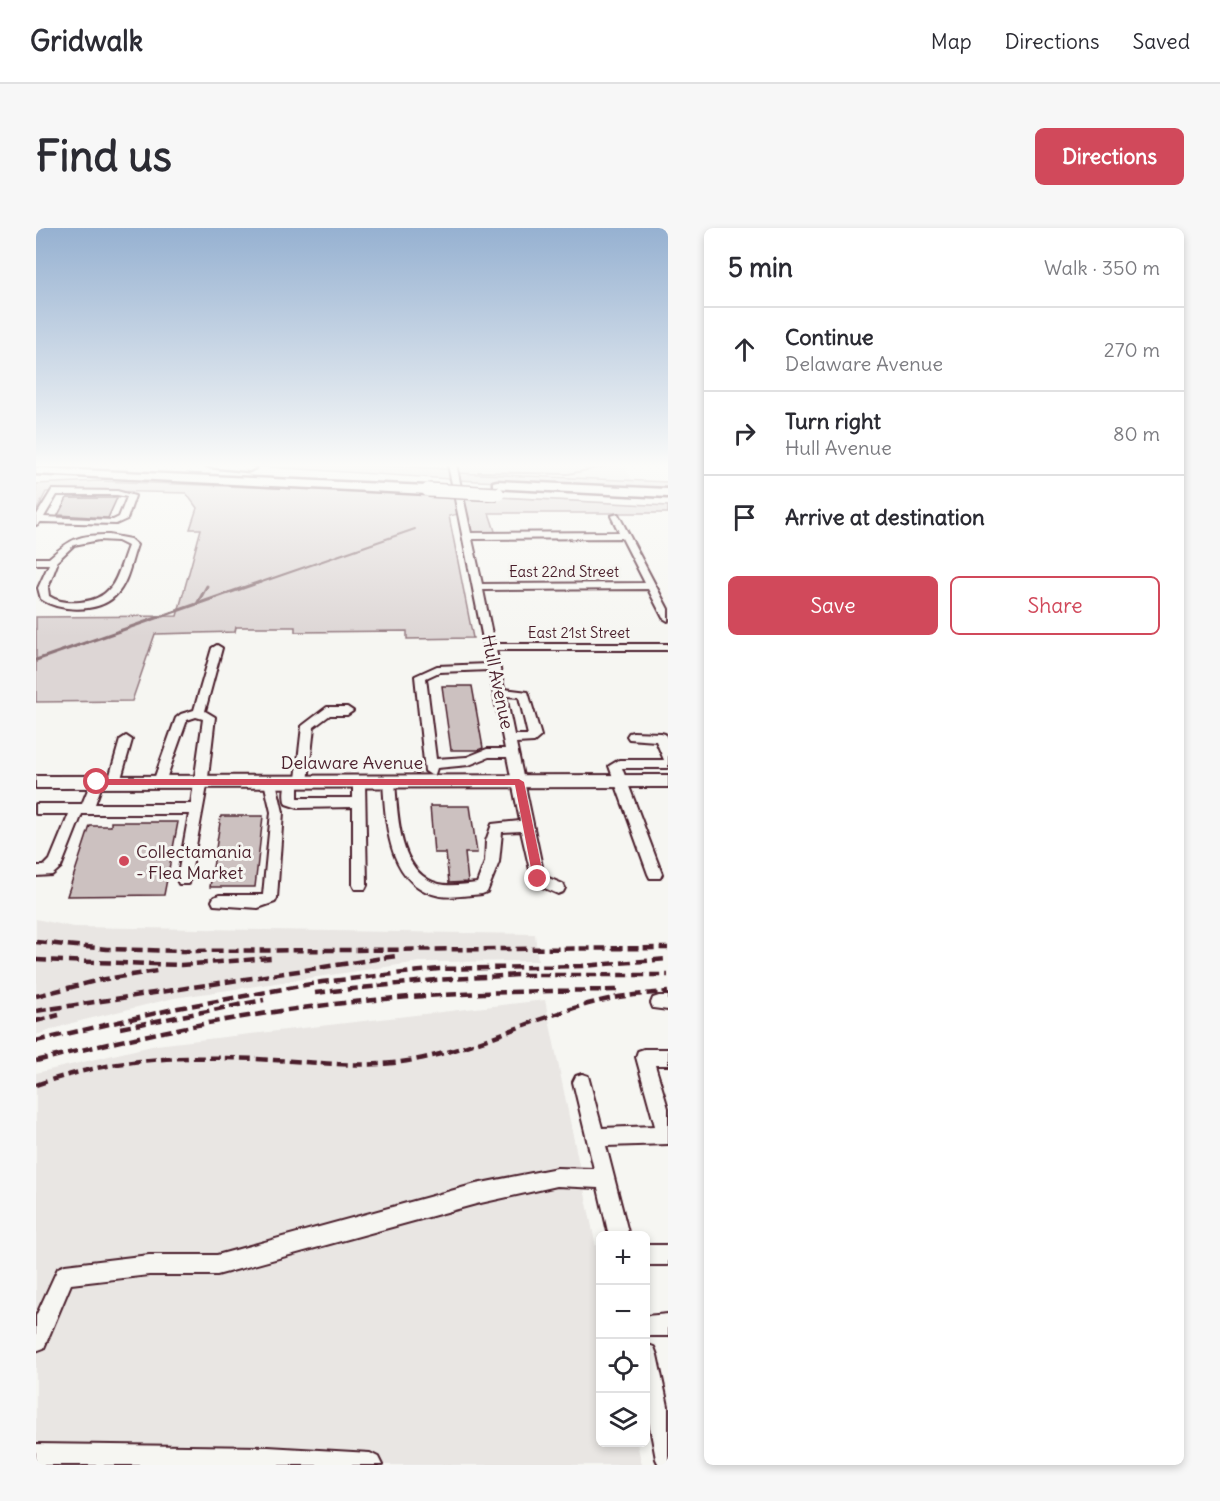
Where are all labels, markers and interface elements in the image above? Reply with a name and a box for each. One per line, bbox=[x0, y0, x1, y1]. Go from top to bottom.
text: Gridwalk bbox=[30, 23, 143, 59]
text: Map bbox=[931, 28, 972, 55]
text: Directions bbox=[1005, 28, 1099, 55]
text: Saved bbox=[1132, 28, 1190, 55]
button: Directions bbox=[1035, 128, 1184, 185]
text: Find us bbox=[36, 130, 172, 182]
text: 5 min bbox=[728, 251, 793, 284]
text: Walk · 350 m bbox=[1044, 255, 1160, 280]
text: Continue bbox=[785, 323, 874, 351]
icon: ahead bbox=[728, 333, 761, 366]
text: 270 m bbox=[1104, 337, 1160, 362]
text: Delaware Avenue bbox=[785, 351, 943, 376]
text: Turn right bbox=[785, 407, 881, 435]
icon: right bbox=[728, 417, 761, 450]
text: 80 m bbox=[1113, 421, 1160, 446]
text: Hull Avenue bbox=[785, 435, 892, 460]
icon: arrive bbox=[728, 501, 761, 534]
text: Arrive at destination bbox=[785, 503, 985, 531]
street label: East 22nd Street bbox=[509, 562, 619, 581]
button: Save bbox=[728, 576, 938, 635]
button: Share bbox=[950, 576, 1160, 635]
street label: East 21st Street bbox=[528, 623, 630, 642]
street label: Hull Avenue bbox=[477, 633, 519, 731]
street label: Delaware Avenue bbox=[281, 751, 423, 774]
route start bbox=[83, 768, 109, 794]
place label: Collectamania - Flea Market bbox=[136, 840, 252, 884]
marker: Collectamania - Flea Market bbox=[117, 854, 131, 868]
route end bbox=[524, 865, 550, 891]
map controls bbox=[596, 1231, 650, 1447]
button: + bbox=[596, 1231, 650, 1285]
button: − bbox=[596, 1285, 650, 1339]
button: locate bbox=[596, 1339, 650, 1393]
button: layers bbox=[596, 1393, 650, 1447]

